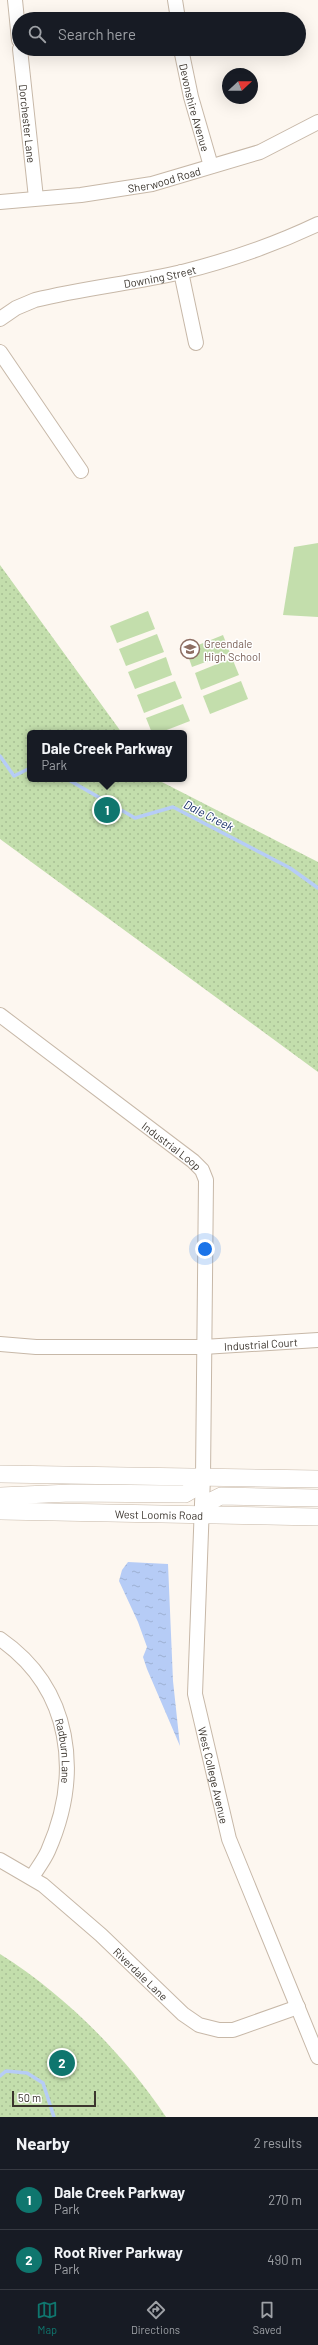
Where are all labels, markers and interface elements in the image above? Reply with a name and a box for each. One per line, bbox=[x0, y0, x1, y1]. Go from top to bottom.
search box bbox=[12, 12, 306, 56]
icon: search bbox=[26, 23, 48, 45]
text: Search here bbox=[58, 25, 136, 43]
street label: Devonshire Avenue bbox=[178, 62, 213, 153]
north arrow bbox=[222, 68, 258, 104]
street label: Dorchester Lane bbox=[17, 84, 39, 164]
street label: Sherwood Road bbox=[127, 163, 202, 194]
street label: Downing Street bbox=[123, 262, 197, 290]
place label: Greendale High School bbox=[204, 637, 261, 663]
school or university icon: Greendale High School bbox=[179, 638, 201, 660]
popup bbox=[27, 730, 187, 782]
text: Dale Creek Parkway bbox=[41, 739, 173, 757]
text: Park bbox=[41, 757, 67, 773]
pin: 1 bbox=[94, 795, 120, 825]
water label: Dale Creek bbox=[182, 796, 236, 834]
street label: Industrial Loop bbox=[140, 1119, 204, 1172]
your location bbox=[195, 1239, 215, 1259]
street label: Industrial Court bbox=[223, 1335, 298, 1352]
street label: West Loomis Road bbox=[115, 1507, 203, 1521]
street label: Radburn Lane bbox=[53, 1716, 73, 1784]
street label: West College Avenue bbox=[196, 1725, 232, 1825]
street label: Riverdale Lane bbox=[111, 1945, 171, 2003]
pin: 2 bbox=[49, 2048, 75, 2078]
scale bar bbox=[12, 2089, 96, 2108]
text: 50 m bbox=[18, 2091, 41, 2104]
text: Nearby bbox=[16, 2133, 70, 2153]
text: 2 results bbox=[254, 2135, 302, 2151]
text: Dale Creek Parkway bbox=[54, 2183, 185, 2201]
text: 1 bbox=[27, 2192, 31, 2208]
text: 270 m bbox=[268, 2192, 302, 2208]
text: Park bbox=[54, 2201, 80, 2217]
text: Root River Parkway bbox=[54, 2243, 183, 2261]
text: 2 bbox=[25, 2252, 33, 2268]
text: 490 m bbox=[267, 2252, 302, 2268]
text: Park bbox=[54, 2261, 80, 2277]
tab: Map bbox=[36, 2299, 58, 2336]
tab: Directions bbox=[131, 2299, 180, 2336]
tab: Saved bbox=[253, 2299, 282, 2336]

